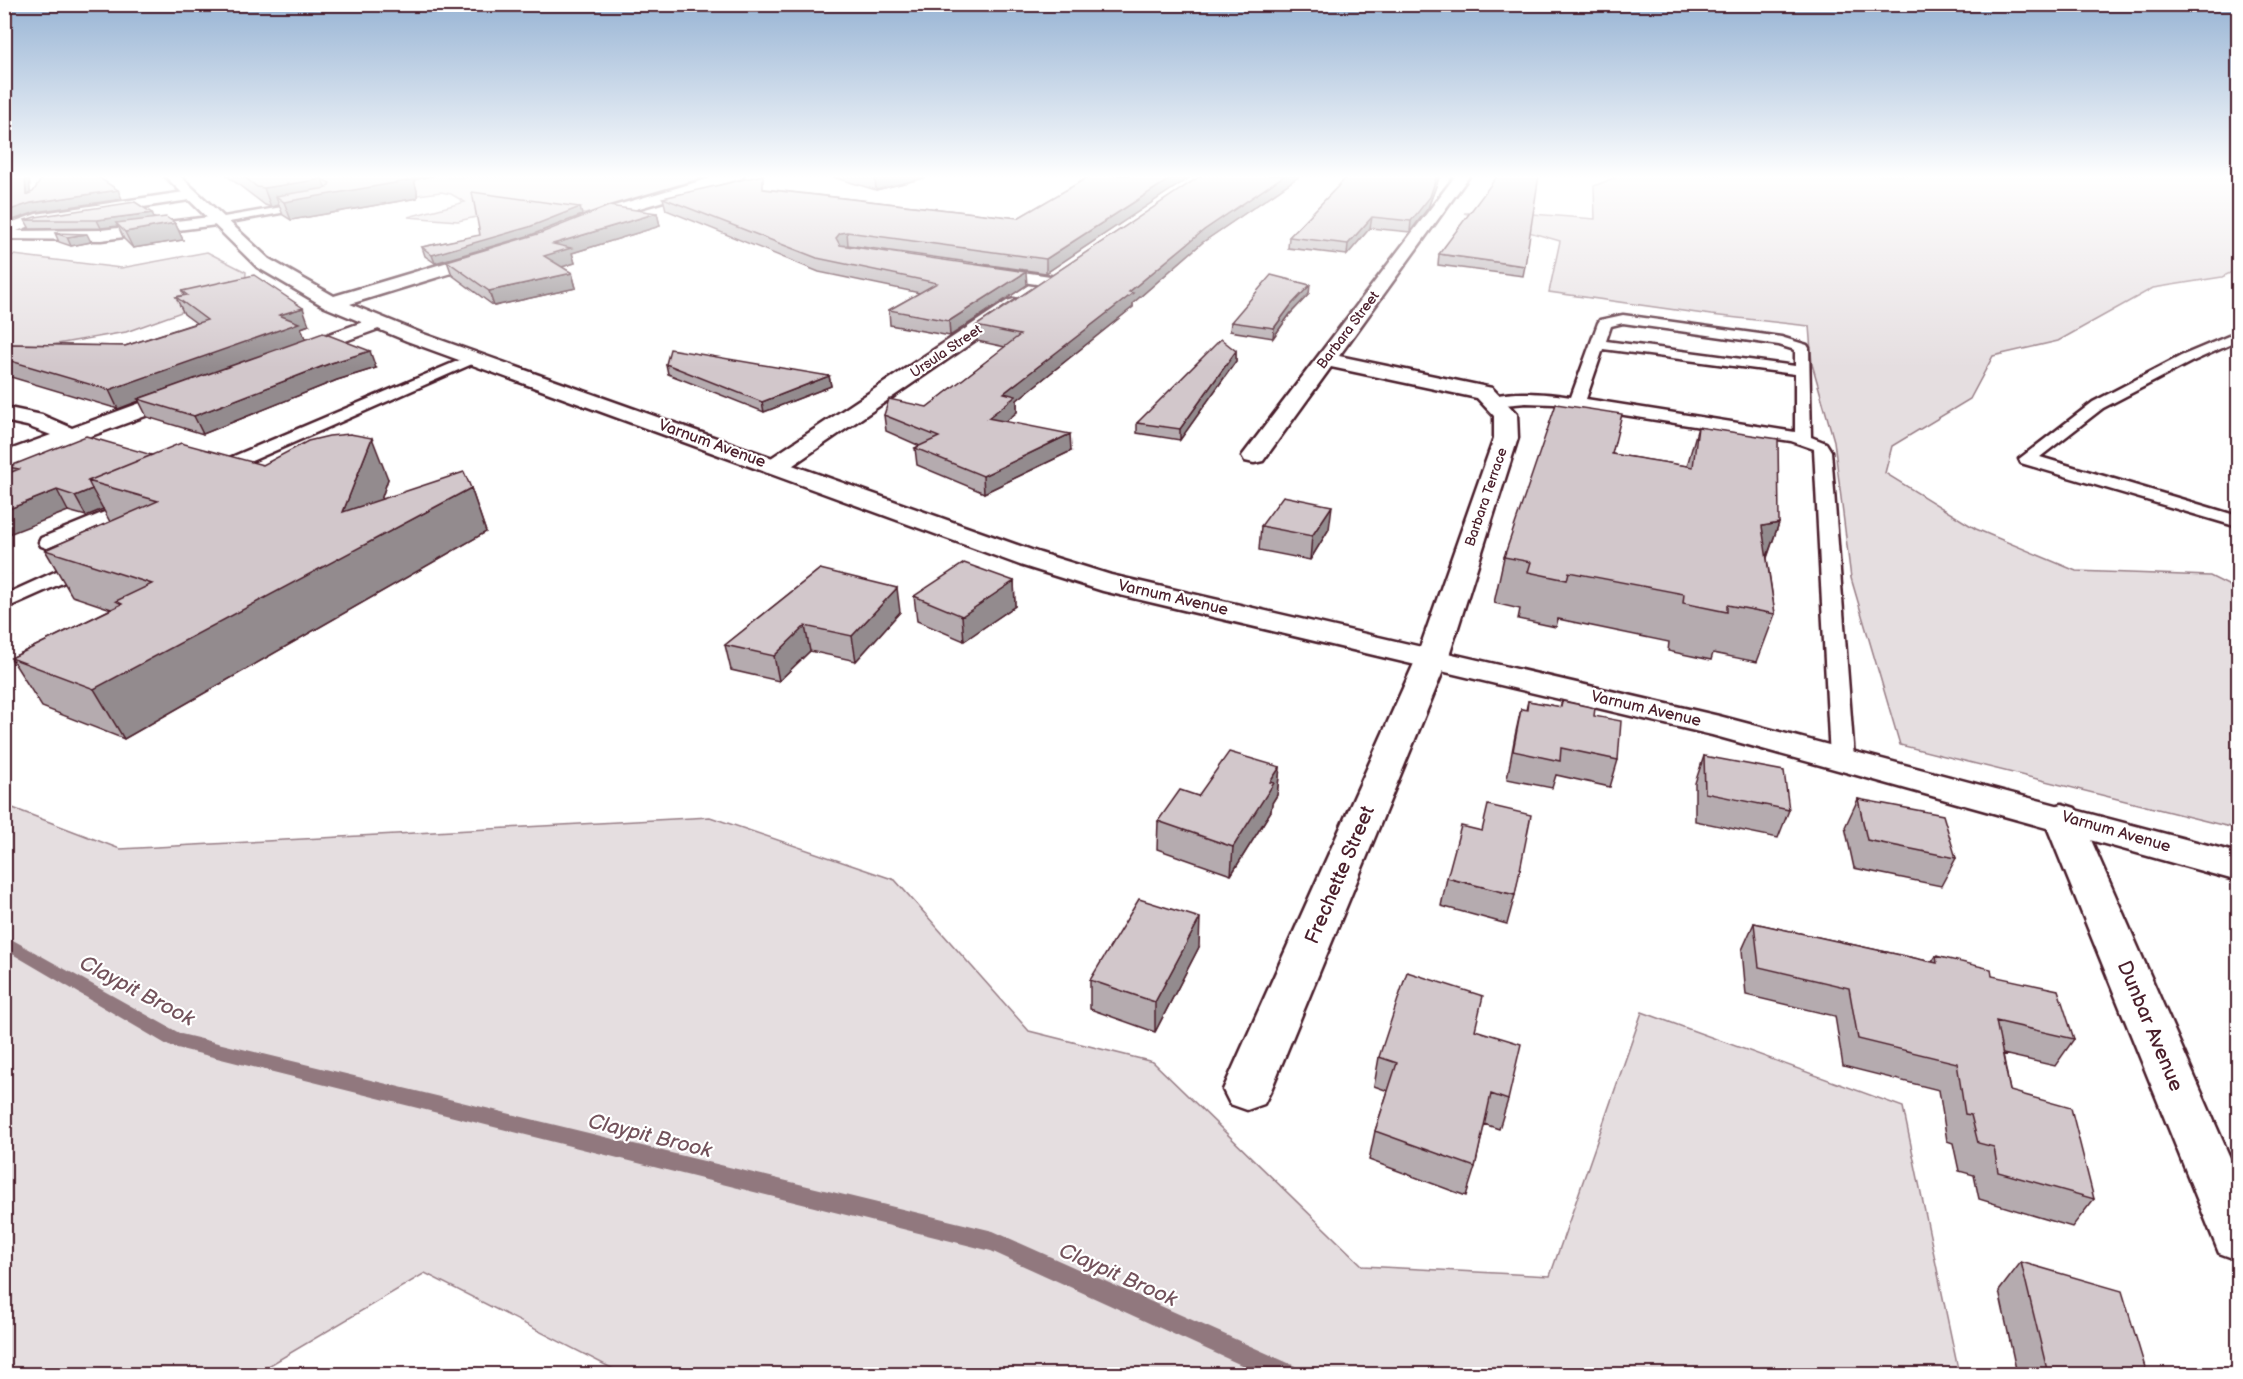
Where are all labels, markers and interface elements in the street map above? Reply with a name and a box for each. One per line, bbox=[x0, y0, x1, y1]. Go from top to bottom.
street label: Barbara Street bbox=[1313, 287, 1383, 372]
street label: Ursula Street bbox=[907, 320, 986, 381]
street label: Varnum Avenue bbox=[656, 416, 769, 472]
street label: Barbara Terrace bbox=[1461, 445, 1511, 549]
street label: Varnum Avenue bbox=[1116, 576, 1230, 620]
street label: Varnum Avenue bbox=[1589, 687, 1703, 731]
street label: Frechette Street bbox=[1300, 802, 1380, 948]
street label: Varnum Avenue bbox=[2059, 807, 2173, 857]
water label: Claypit Brook bbox=[75, 950, 199, 1032]
street label: Dunbar Avenue bbox=[2112, 957, 2188, 1095]
water label: Claypit Brook bbox=[586, 1109, 715, 1164]
water label: Claypit Brook bbox=[1055, 1238, 1181, 1312]

